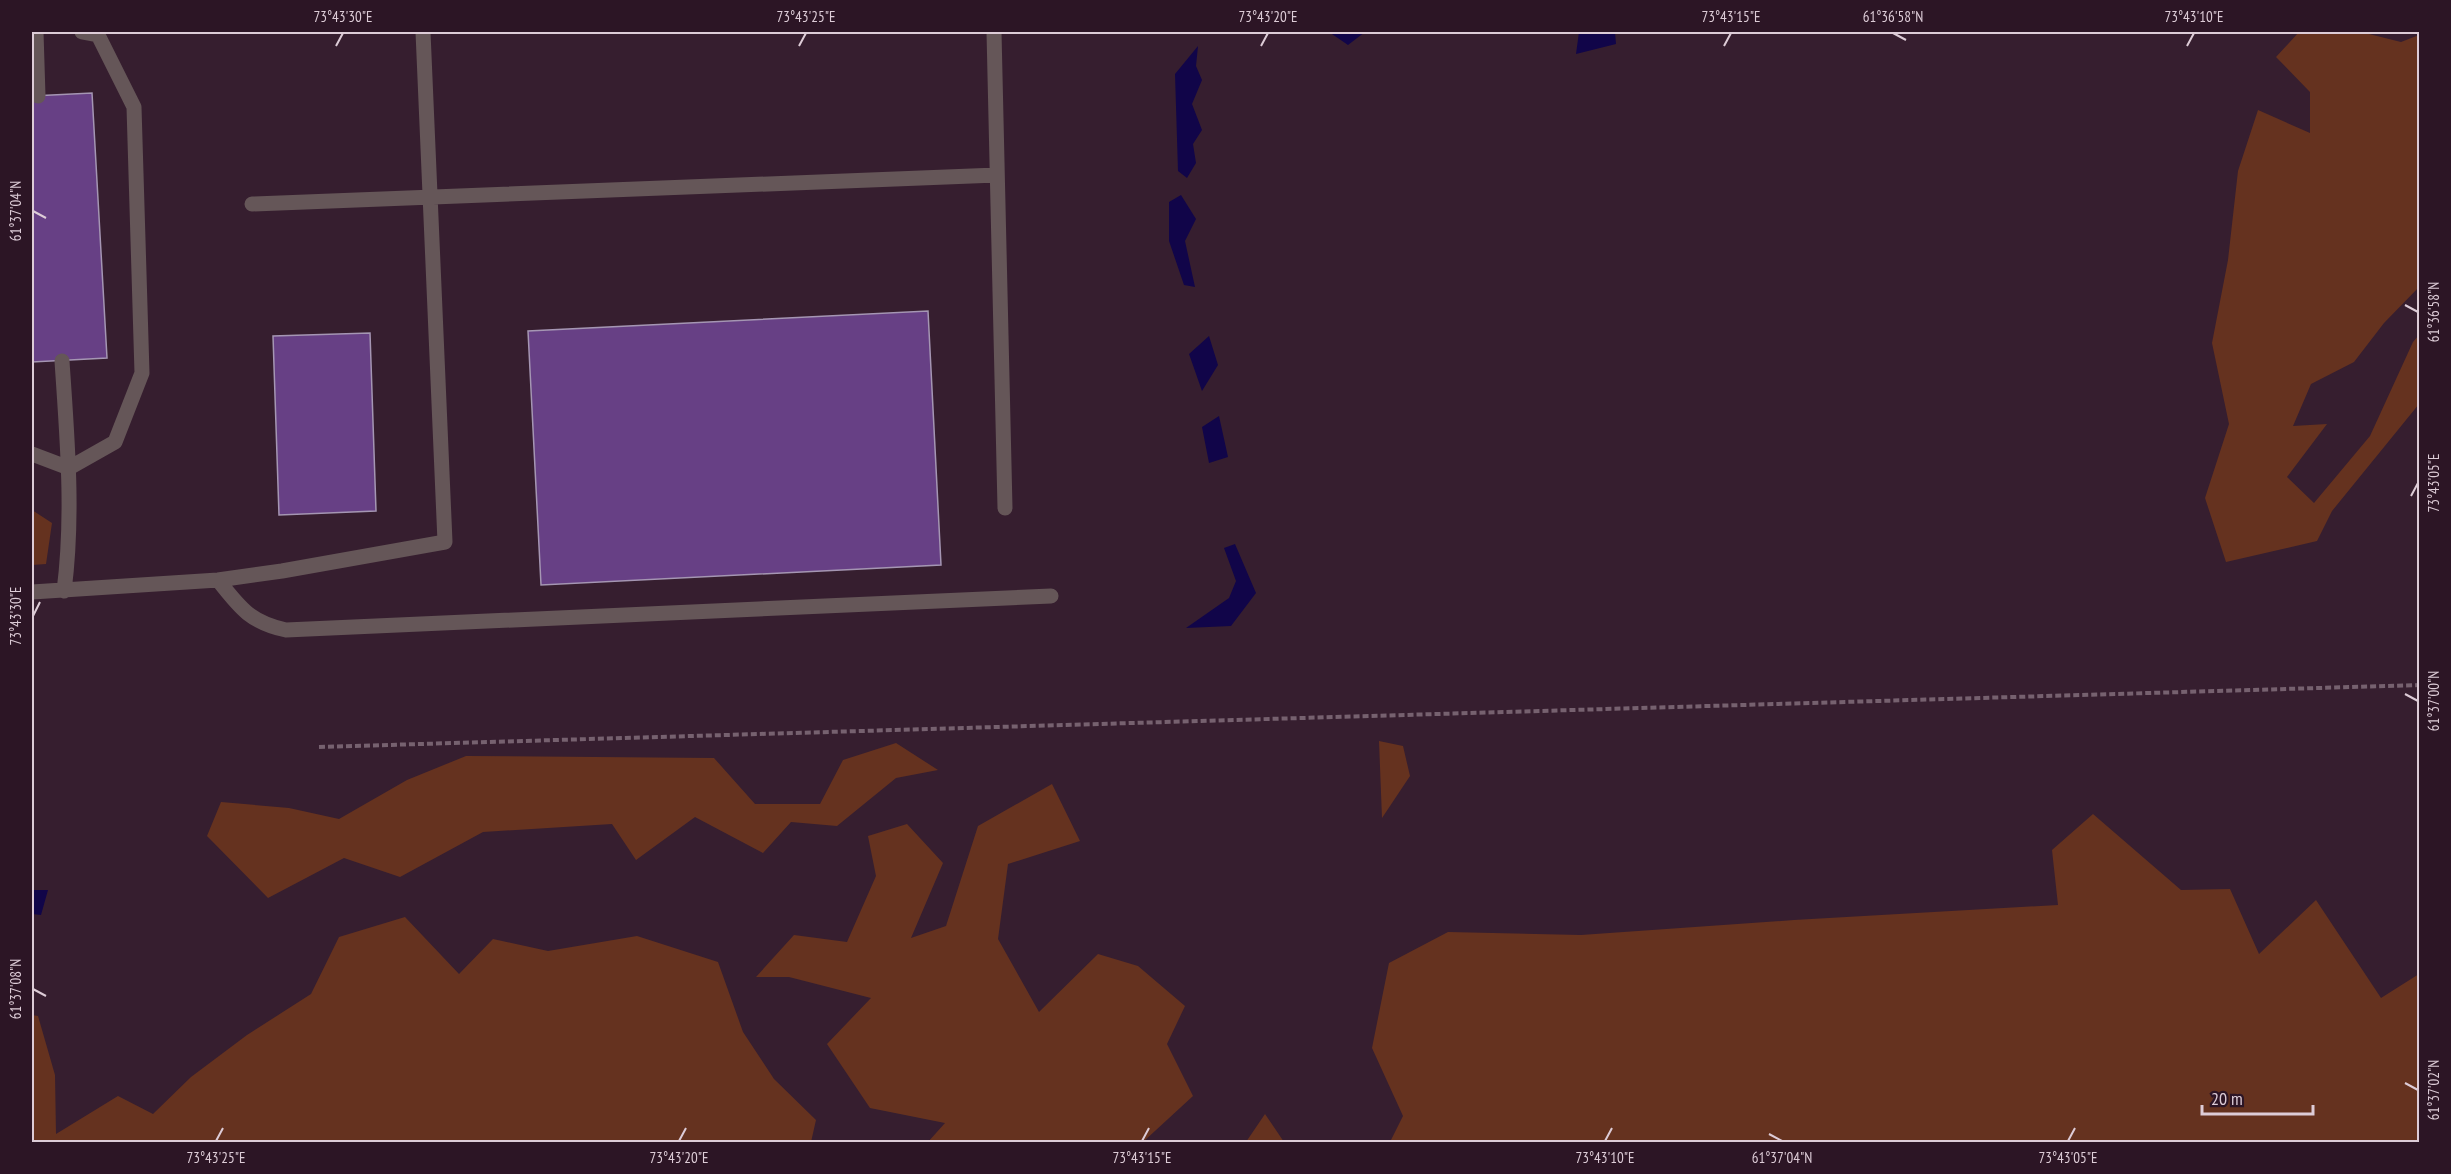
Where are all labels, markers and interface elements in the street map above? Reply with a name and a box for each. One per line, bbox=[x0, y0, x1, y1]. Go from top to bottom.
text: 73°43'30"E bbox=[313, 7, 373, 26]
text: 73°43'25"E bbox=[776, 7, 836, 26]
text: 73°43'20"E bbox=[1238, 7, 1298, 26]
text: 73°43'15"E bbox=[1701, 7, 1761, 26]
text: 61°36'58"N bbox=[1863, 7, 1923, 26]
text: 73°43'10"E bbox=[2164, 7, 2224, 26]
text: 61°37'04"N bbox=[6, 181, 25, 241]
text: 61°36'58"N bbox=[2424, 282, 2443, 342]
text: 73°43'05"E bbox=[2424, 453, 2443, 513]
text: 73°43'30"E bbox=[6, 586, 25, 646]
text: 61°37'00"N bbox=[2424, 671, 2443, 731]
text: 61°37'08"N bbox=[6, 959, 25, 1019]
text: 61°37'02"N bbox=[2424, 1060, 2443, 1120]
scale bar bbox=[2202, 1078, 2313, 1116]
text: 20 m bbox=[2211, 1087, 2243, 1110]
text: 73°43'25"E bbox=[186, 1148, 246, 1167]
text: 73°43'20"E bbox=[649, 1148, 709, 1167]
text: 73°43'15"E bbox=[1112, 1148, 1172, 1167]
text: 73°43'10"E bbox=[1575, 1148, 1635, 1167]
text: 61°37'04"N bbox=[1752, 1148, 1812, 1167]
text: 73°43'05"E bbox=[2038, 1148, 2098, 1167]

